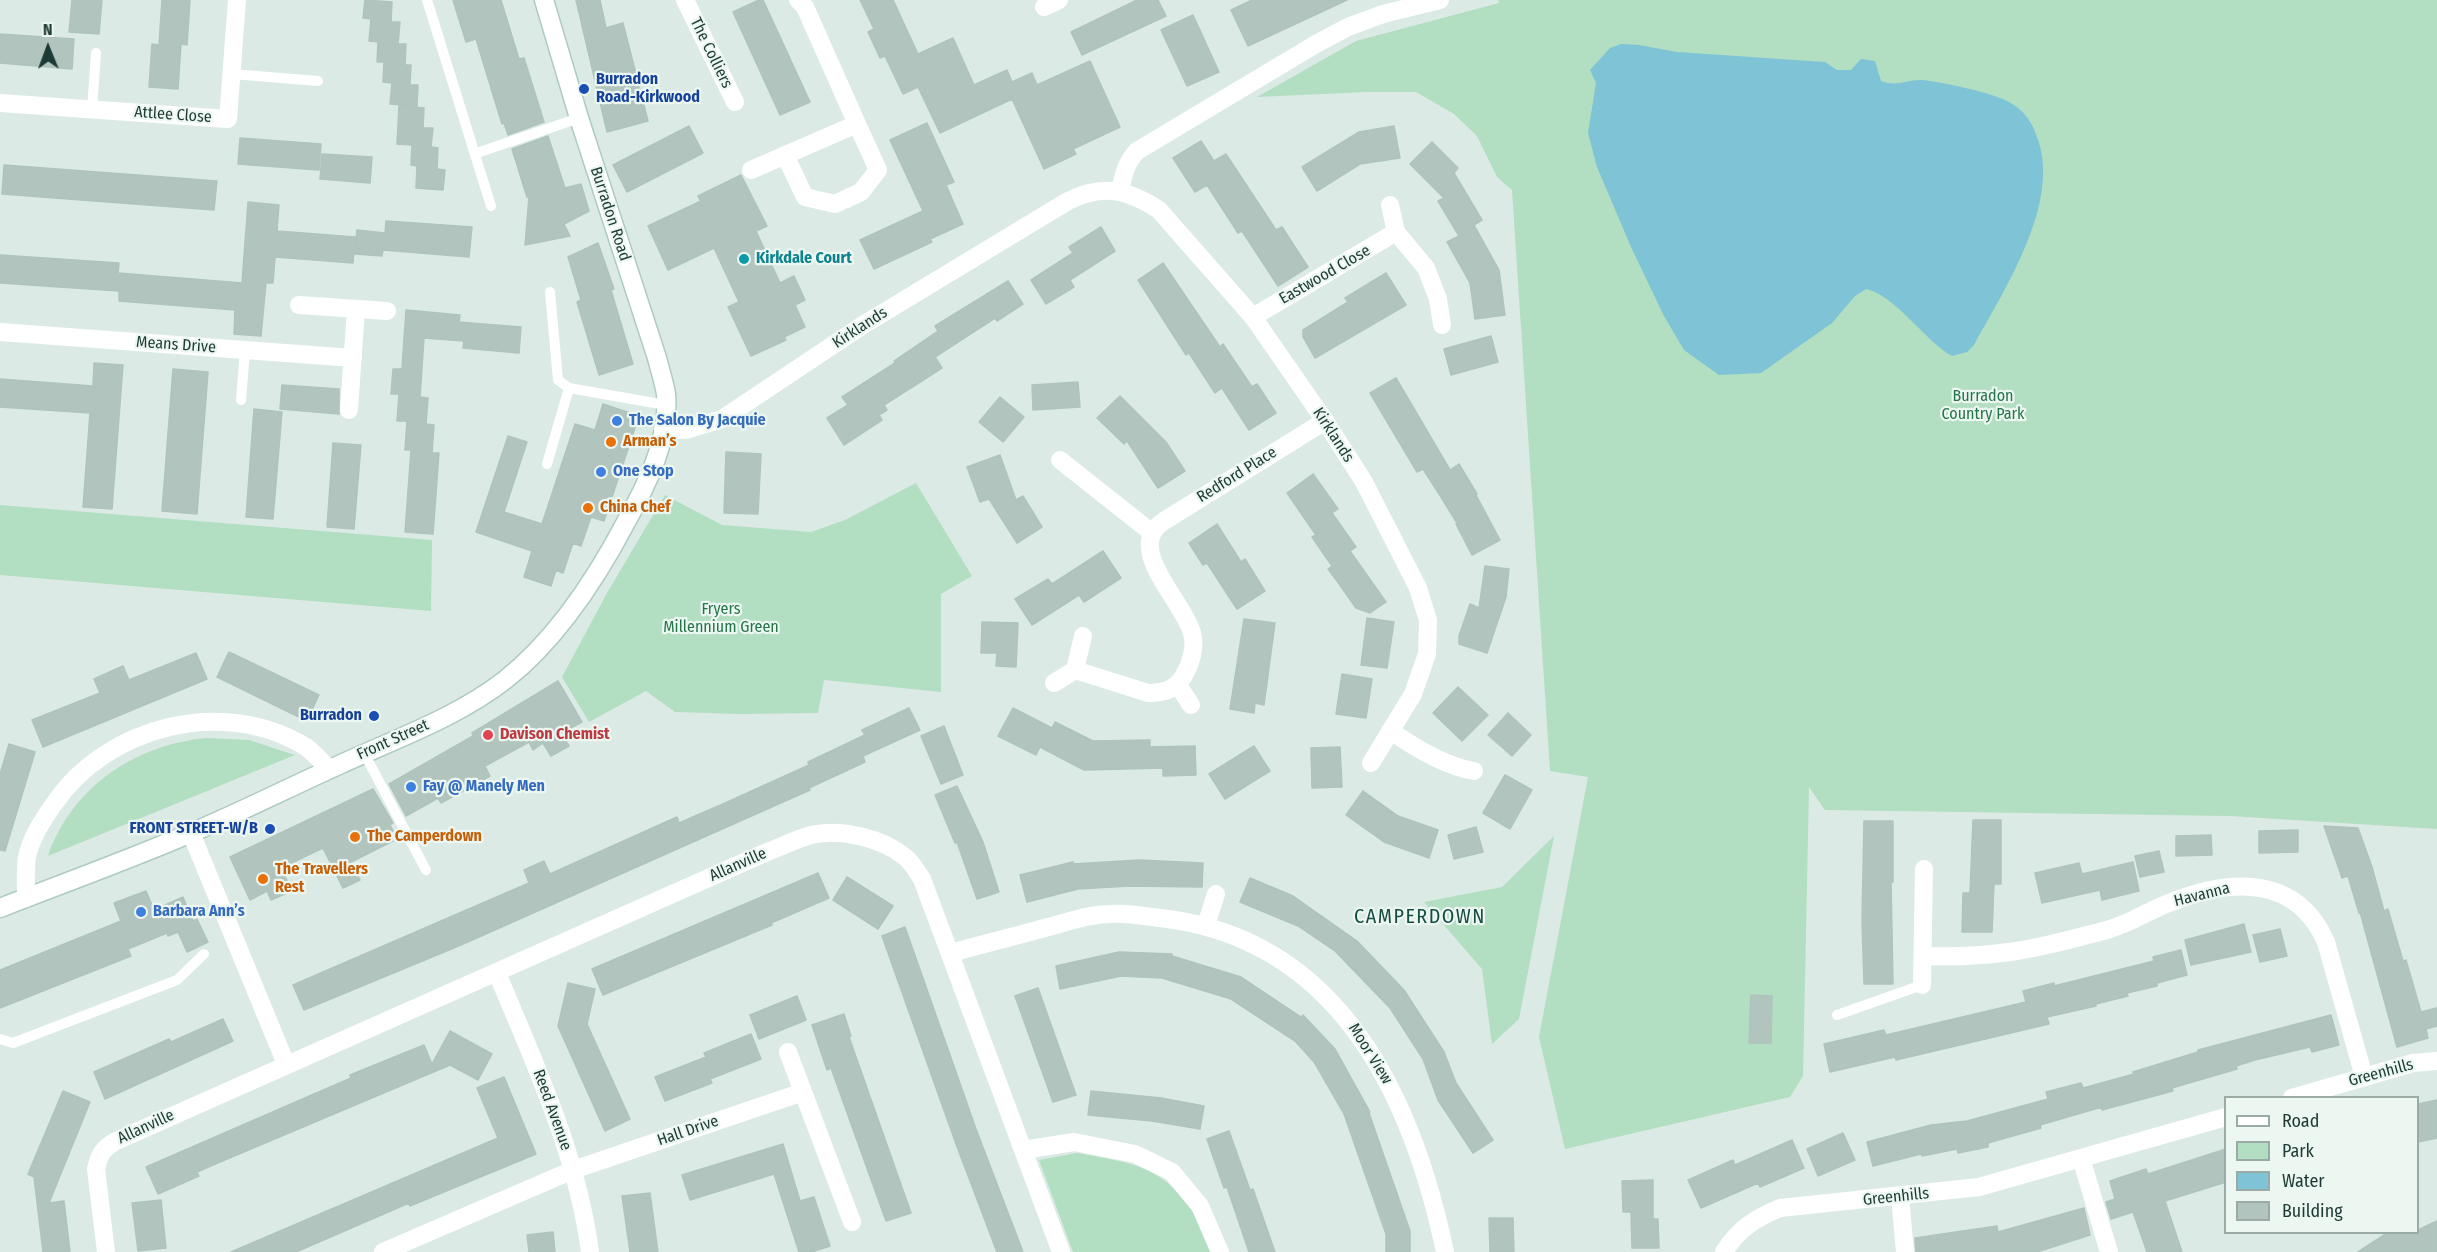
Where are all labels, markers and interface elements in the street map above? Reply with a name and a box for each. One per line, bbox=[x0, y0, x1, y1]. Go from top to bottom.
street label: The Colliers bbox=[686, 15, 736, 91]
north arrow bbox=[18, 18, 78, 78]
text: N bbox=[43, 20, 53, 39]
place label: Burradon Road-Kirkwood bbox=[596, 70, 700, 108]
marker: Burradon Road-Kirkwood bbox=[577, 82, 591, 96]
street label: Attlee Close bbox=[134, 103, 212, 127]
street label: Burradon Road bbox=[586, 164, 634, 264]
street label: Eastwood Close bbox=[1276, 241, 1374, 309]
place label: Kirkdale Court bbox=[756, 249, 852, 269]
marker: Kirkdale Court bbox=[737, 252, 751, 266]
street label: Kirklands bbox=[829, 303, 891, 353]
street label: Means Drive bbox=[135, 333, 217, 357]
park label: Burradon Country Park bbox=[1941, 387, 2025, 425]
street label: Kirklands bbox=[1308, 404, 1358, 466]
place label: The Salon By Jacquie bbox=[629, 411, 766, 431]
marker: The Salon By Jacquie bbox=[610, 414, 624, 428]
place label: Arman’s bbox=[623, 432, 676, 452]
marker: Arman’s bbox=[604, 435, 618, 449]
street label: Redford Place bbox=[1194, 443, 1280, 507]
place label: One Stop bbox=[613, 462, 674, 482]
marker: One Stop bbox=[594, 465, 608, 479]
place label: China Chef bbox=[600, 498, 670, 518]
marker: China Chef bbox=[581, 501, 595, 515]
park label: Fryers Millennium Green bbox=[663, 600, 779, 638]
place label: Burradon bbox=[300, 706, 362, 726]
marker: Burradon bbox=[367, 709, 381, 723]
street label: Front Street bbox=[354, 716, 432, 764]
place label: Davison Chemist bbox=[500, 725, 610, 745]
marker: Davison Chemist bbox=[481, 728, 495, 742]
place label: Fay @ Manely Men bbox=[423, 777, 545, 797]
marker: Fay @ Manely Men bbox=[404, 780, 418, 794]
place label: FRONT STREET-W/B bbox=[130, 819, 258, 839]
marker: FRONT STREET-W/B bbox=[263, 822, 277, 836]
place label: The Camperdown bbox=[367, 827, 482, 847]
marker: The Camperdown bbox=[348, 830, 362, 844]
street label: Allanville bbox=[707, 844, 769, 886]
place label: The Travellers Rest bbox=[275, 860, 368, 898]
marker: The Travellers Rest bbox=[256, 872, 270, 886]
street label: Havanna bbox=[2172, 879, 2232, 911]
place label: Barbara Ann’s bbox=[153, 902, 245, 922]
marker: Barbara Ann’s bbox=[134, 905, 148, 919]
district label: CAMPERDOWN bbox=[1354, 905, 1486, 929]
street label: Moor View bbox=[1344, 1020, 1396, 1088]
street label: Greenhills bbox=[2347, 1055, 2415, 1091]
street label: Reed Avenue bbox=[528, 1067, 576, 1153]
legend bbox=[2224, 1096, 2419, 1234]
street label: Allanville bbox=[115, 1106, 177, 1148]
text: Road bbox=[2282, 1110, 2319, 1132]
street label: Hall Drive bbox=[655, 1112, 721, 1150]
text: Park bbox=[2282, 1140, 2314, 1162]
text: Water bbox=[2282, 1170, 2325, 1192]
street label: Greenhills bbox=[1862, 1184, 1930, 1210]
text: Building bbox=[2282, 1200, 2343, 1222]

